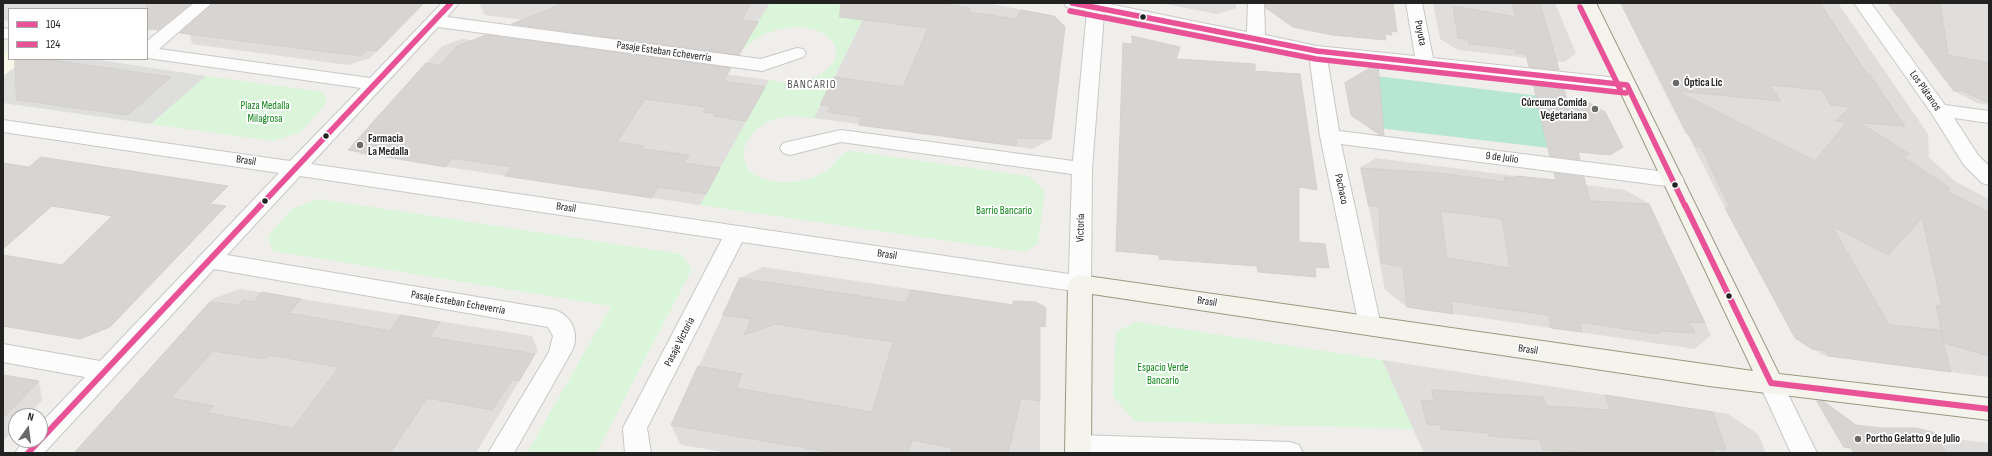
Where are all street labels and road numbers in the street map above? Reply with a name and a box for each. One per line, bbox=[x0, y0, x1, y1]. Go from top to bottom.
street label: Puyuta bbox=[1411, 19, 1429, 47]
street label: Pasaje Esteban Echeverría bbox=[616, 39, 712, 65]
street label: Los Plátanos bbox=[1906, 68, 1944, 114]
street label: 9 de Julio bbox=[1485, 149, 1519, 167]
street label: Brasil bbox=[235, 153, 257, 169]
street label: Pachaco bbox=[1331, 172, 1351, 206]
street label: Brasil bbox=[555, 200, 577, 216]
street label: Victoria bbox=[1074, 214, 1088, 242]
street label: Brasil bbox=[876, 247, 898, 263]
street label: Pasaje Esteban Echeverría bbox=[410, 288, 506, 318]
street label: Brasil bbox=[1196, 294, 1218, 310]
street label: Pasaje Victoria bbox=[662, 315, 698, 369]
street label: Brasil bbox=[1517, 342, 1539, 358]

